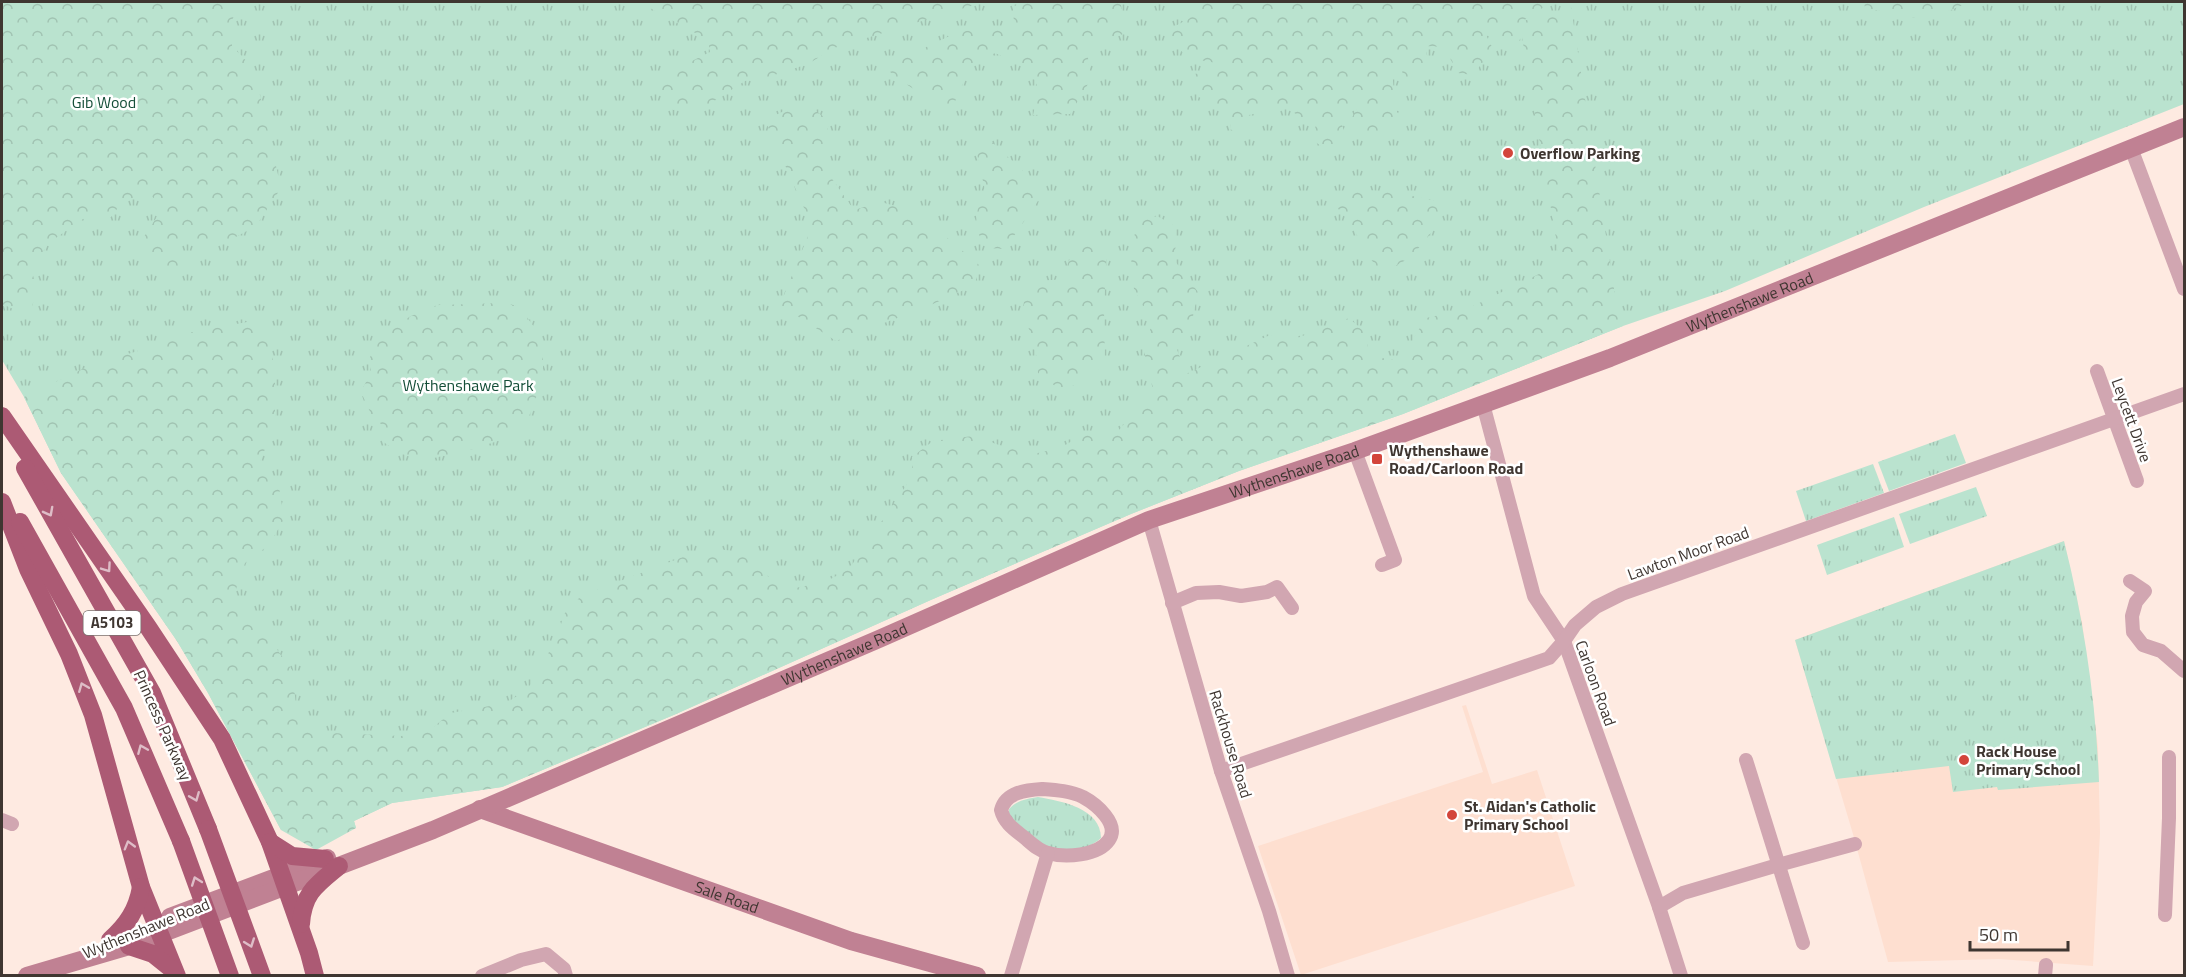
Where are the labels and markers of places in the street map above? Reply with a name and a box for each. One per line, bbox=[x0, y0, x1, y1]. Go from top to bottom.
place label: Overflow Parking bbox=[1520, 141, 1641, 165]
marker: Overflow Parking bbox=[1501, 146, 1515, 160]
place label: Wythenshawe Road/Carloon Road bbox=[1389, 438, 1523, 480]
marker: Wythenshawe Road/Carloon Road bbox=[1370, 452, 1384, 466]
place label: Rack House Primary School bbox=[1976, 739, 2081, 781]
marker: Rack House Primary School bbox=[1957, 753, 1971, 767]
place label: St. Aidan's Catholic Primary School bbox=[1464, 794, 1596, 836]
marker: St. Aidan's Catholic Primary School bbox=[1445, 808, 1459, 822]

